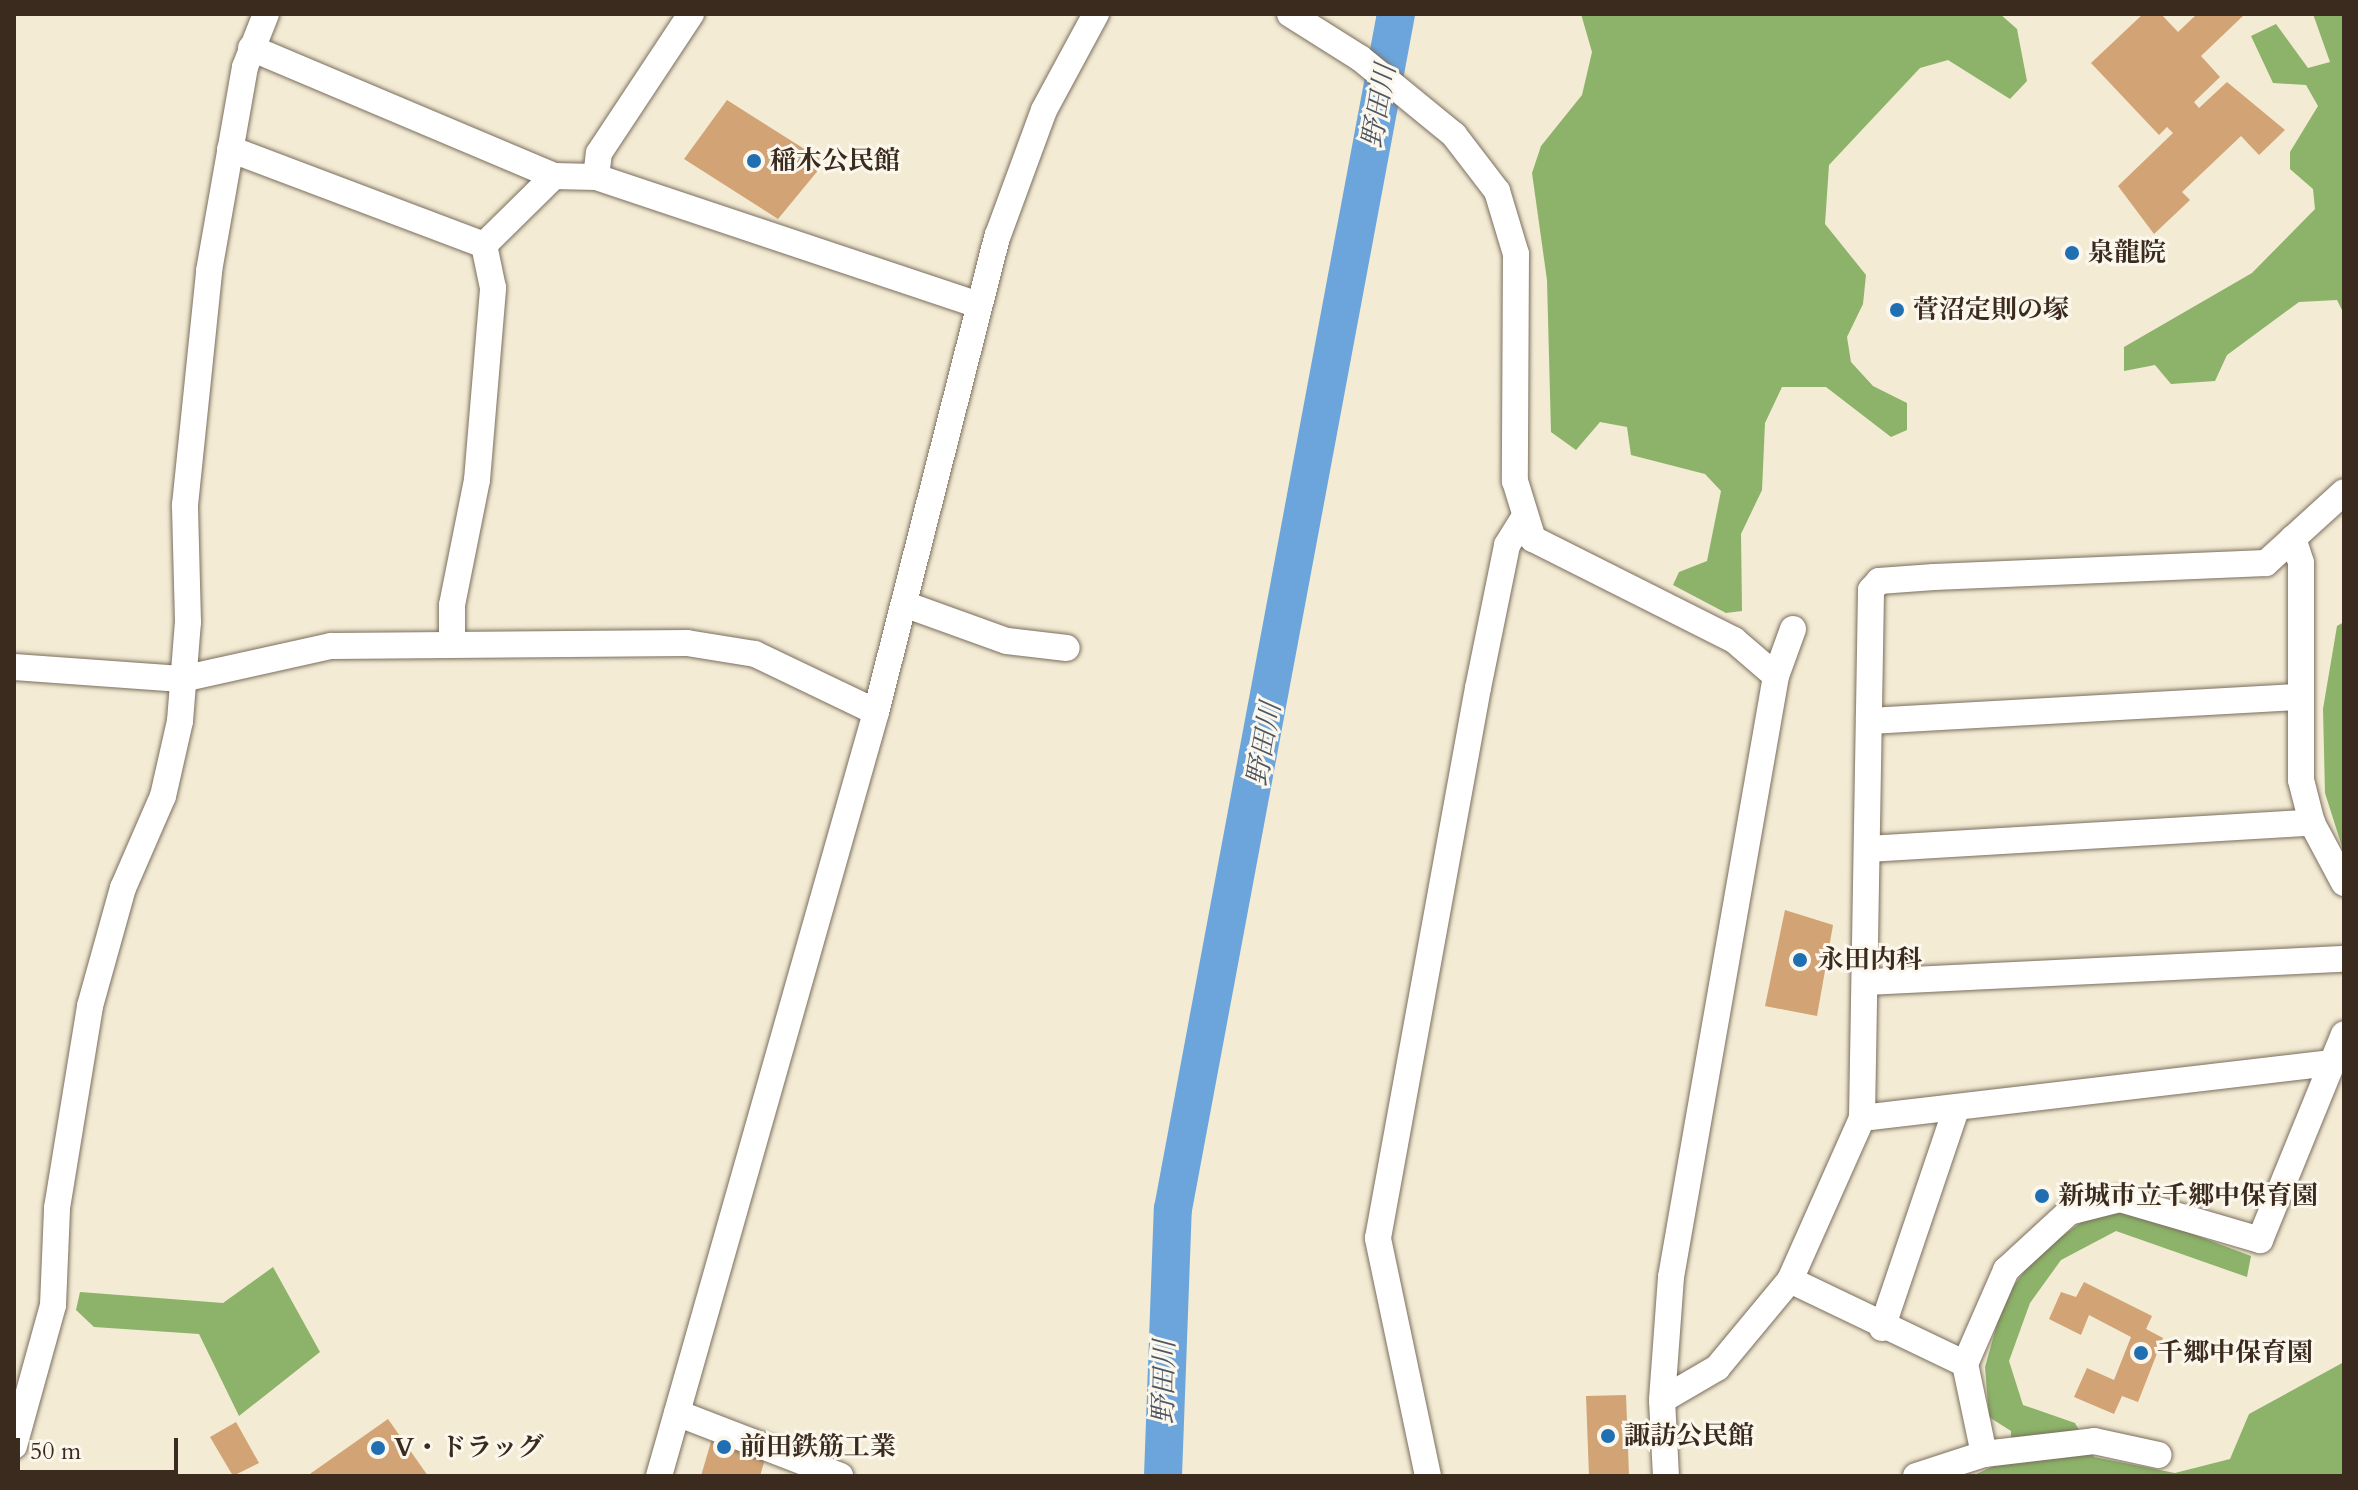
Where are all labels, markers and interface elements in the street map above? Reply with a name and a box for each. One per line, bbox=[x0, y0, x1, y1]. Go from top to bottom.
water label: 野田川 bbox=[1355, 62, 1403, 150]
place label: 稲木公民館 bbox=[770, 145, 900, 177]
marker: 稲木公民館 bbox=[745, 152, 763, 170]
place label: 泉龍院 bbox=[2088, 237, 2166, 269]
marker: 泉龍院 bbox=[2063, 244, 2081, 262]
place label: 菅沼定則の塚 bbox=[1913, 294, 2069, 326]
marker: 菅沼定則の塚 bbox=[1888, 301, 1906, 319]
water label: 野田川 bbox=[1240, 700, 1288, 788]
place label: 永田内科 bbox=[1818, 944, 1922, 976]
marker: 永田内科 bbox=[1789, 949, 1811, 971]
place label: 新城市立千郷中保育園 bbox=[2058, 1180, 2318, 1212]
marker: 新城市立千郷中保育園 bbox=[2033, 1187, 2051, 1205]
place label: 千郷中保育園 bbox=[2157, 1337, 2313, 1369]
water label: 野田川 bbox=[1146, 1340, 1182, 1424]
marker: 千郷中保育園 bbox=[2132, 1344, 2150, 1362]
place label: 諏訪公民館 bbox=[1624, 1420, 1754, 1452]
scale bar bbox=[20, 1422, 182, 1472]
marker: 諏訪公民館 bbox=[1599, 1427, 1617, 1445]
place label: 前田鉄筋工業 bbox=[740, 1431, 896, 1463]
place label: V・ドラッグ bbox=[394, 1432, 544, 1464]
text: 50 m bbox=[30, 1435, 81, 1468]
marker: 前田鉄筋工業 bbox=[715, 1438, 733, 1456]
marker: V・ドラッグ bbox=[369, 1439, 387, 1457]

